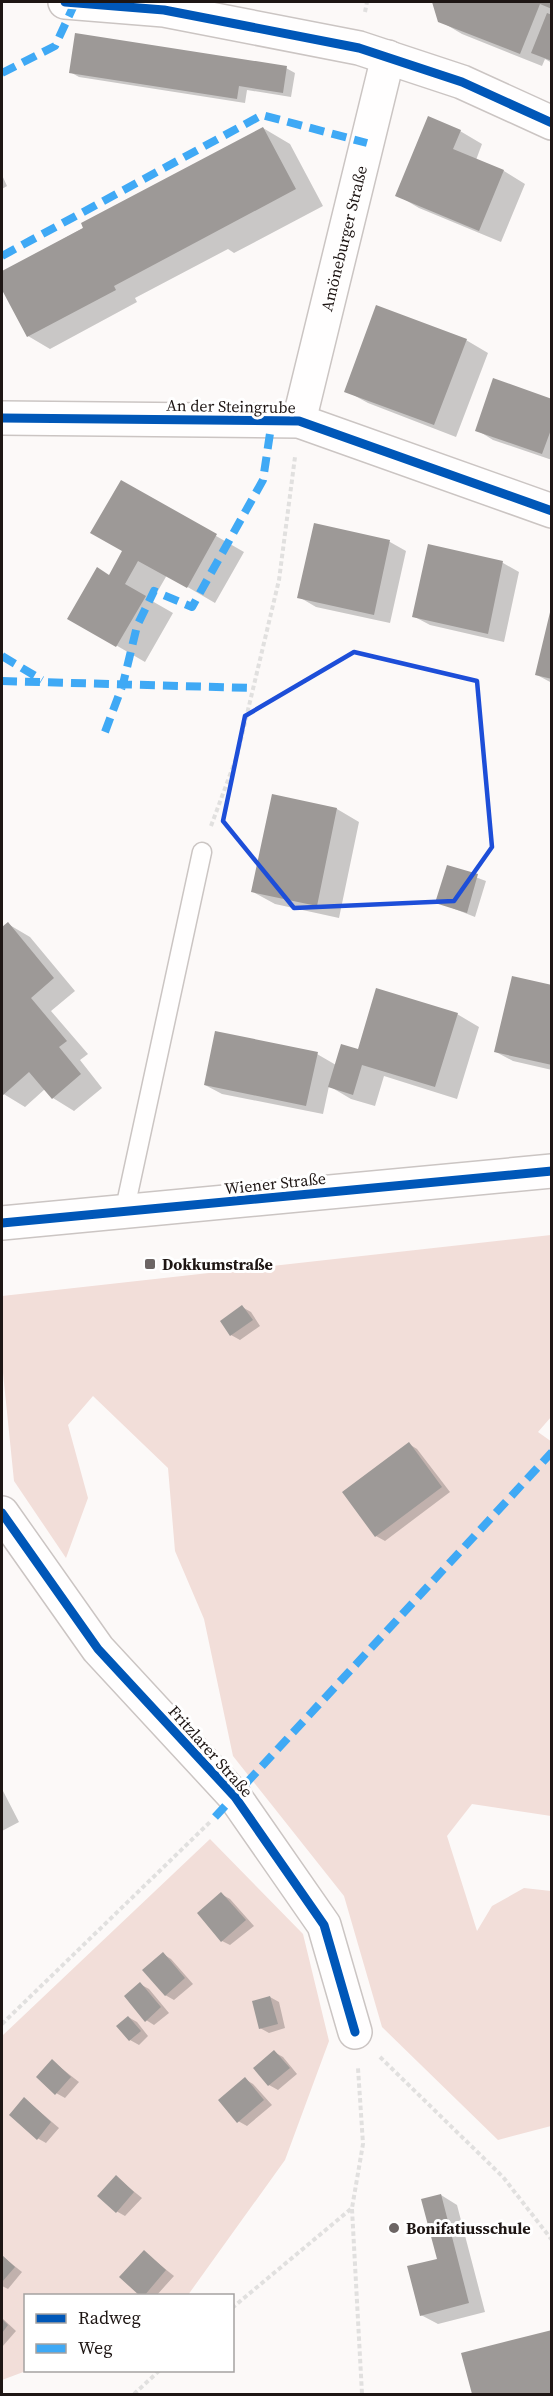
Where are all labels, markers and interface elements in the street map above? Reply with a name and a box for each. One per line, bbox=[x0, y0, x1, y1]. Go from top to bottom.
street label: Amöneburger Straße bbox=[315, 163, 372, 313]
street label: An der Steingrube bbox=[166, 394, 296, 418]
street label: Wiener Straße bbox=[223, 1167, 327, 1199]
place label: Dokkumstraße bbox=[162, 1253, 273, 1275]
marker: Dokkumstraße bbox=[143, 1257, 157, 1271]
street label: Fritzlarer Straße bbox=[164, 1700, 258, 1802]
place label: Bonifatiusschule bbox=[406, 2217, 531, 2239]
marker: Bonifatiusschule bbox=[387, 2221, 401, 2235]
legend bbox=[24, 2294, 234, 2372]
text: Radweg bbox=[78, 2305, 141, 2330]
text: Weg bbox=[78, 2335, 113, 2360]

